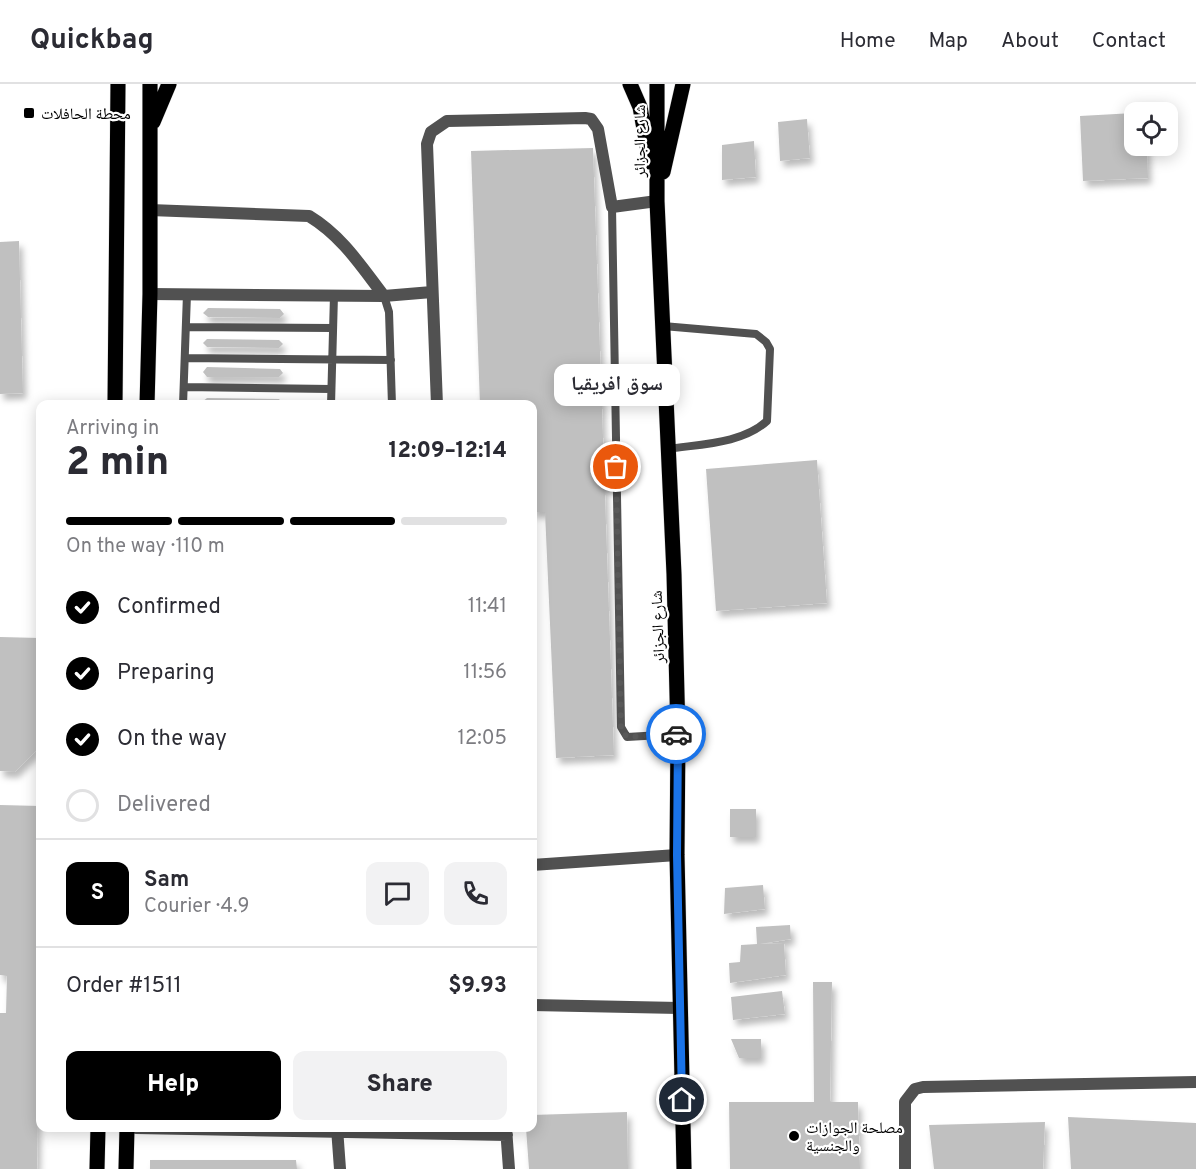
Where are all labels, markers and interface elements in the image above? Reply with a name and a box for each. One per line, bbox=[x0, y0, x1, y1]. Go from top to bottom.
text: Quickbag bbox=[30, 23, 154, 59]
text: Home bbox=[840, 28, 896, 55]
text: Map bbox=[929, 28, 968, 55]
text: About bbox=[1001, 28, 1059, 55]
text: Contact bbox=[1092, 28, 1166, 55]
map controls bbox=[1124, 102, 1178, 156]
button: locate bbox=[1124, 102, 1178, 156]
street label: شارع الجزائر bbox=[631, 104, 651, 179]
place label: محطة الحافلات bbox=[41, 105, 131, 125]
marker: محطة الحافلات bbox=[22, 106, 36, 120]
callout: سوق افريقيا bbox=[553, 365, 679, 407]
text: سوق افريقيا bbox=[571, 372, 663, 398]
text: Arriving in bbox=[66, 416, 159, 442]
text: 12:09–12:14 bbox=[389, 438, 507, 465]
text: 2 min bbox=[66, 440, 169, 489]
pin bbox=[590, 441, 641, 492]
icon: bag bbox=[599, 450, 632, 483]
text: On the way · 110 m bbox=[66, 534, 225, 560]
street label: شارع الجزائر bbox=[648, 590, 670, 665]
icon: check bbox=[66, 591, 99, 624]
text: Confirmed bbox=[117, 594, 221, 621]
text: 11:41 bbox=[468, 594, 507, 620]
icon: check bbox=[66, 657, 99, 690]
text: Preparing bbox=[117, 660, 215, 687]
text: 11:56 bbox=[463, 660, 507, 686]
courier bbox=[646, 704, 706, 764]
icon: car bbox=[660, 718, 693, 751]
icon: check bbox=[66, 723, 99, 756]
text: On the way bbox=[117, 726, 227, 753]
text: 12:05 bbox=[458, 726, 507, 752]
text: Delivered bbox=[117, 792, 211, 819]
button: chat bbox=[366, 862, 429, 925]
button: phone bbox=[444, 862, 507, 925]
text: Sam bbox=[144, 867, 189, 894]
text: S bbox=[91, 880, 104, 907]
text: Courier · 4.9 bbox=[144, 894, 249, 920]
text: Order #1511 bbox=[66, 973, 182, 1000]
text: $9.93 bbox=[448, 973, 507, 1000]
button: Help bbox=[66, 1051, 281, 1120]
button: Share bbox=[293, 1051, 507, 1120]
pin bbox=[656, 1074, 707, 1125]
icon: home bbox=[665, 1083, 698, 1116]
place label: مصلحة الجوازات والجنسية bbox=[806, 1119, 903, 1157]
marker: مصلحة الجوازات والجنسية bbox=[787, 1129, 801, 1143]

